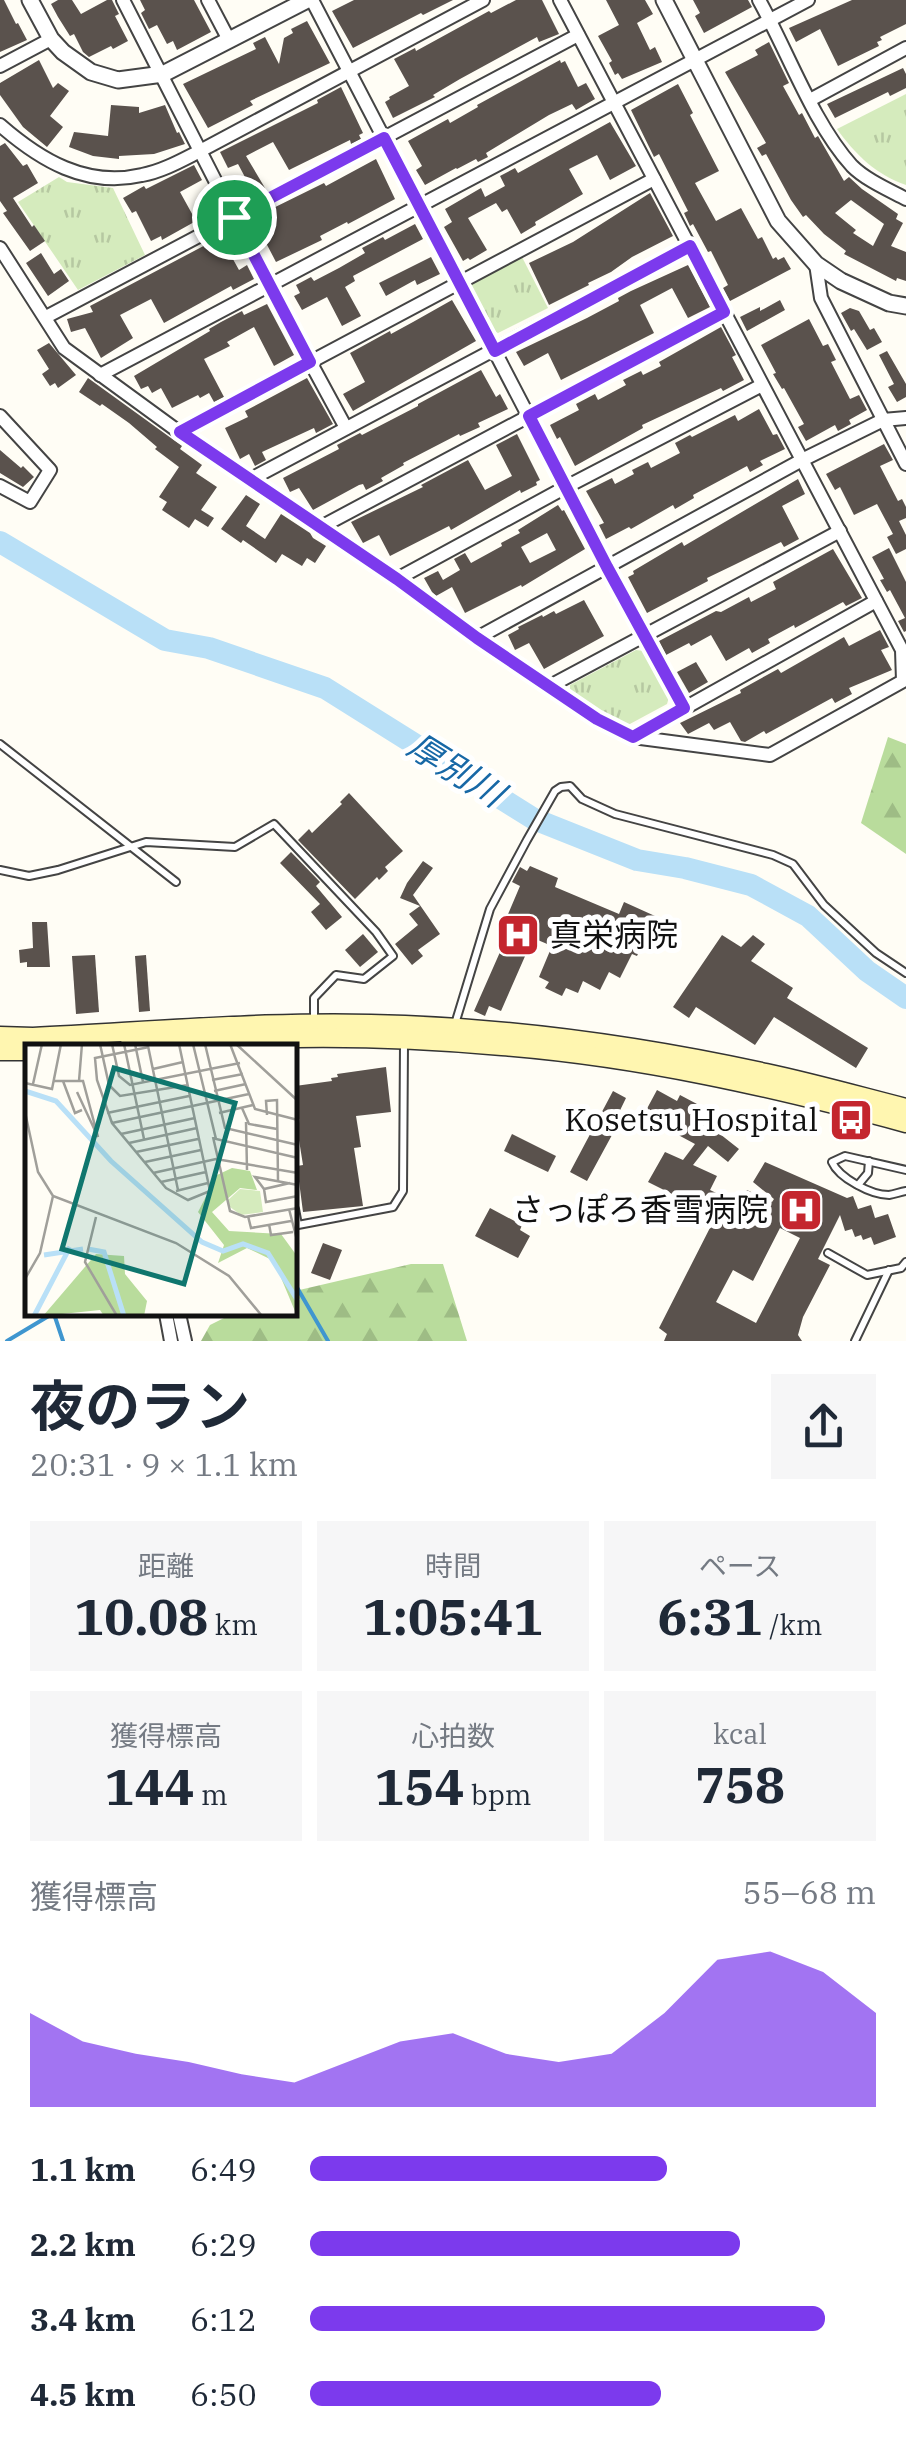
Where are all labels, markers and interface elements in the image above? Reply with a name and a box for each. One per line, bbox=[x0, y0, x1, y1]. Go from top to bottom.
pin bbox=[192, 175, 277, 260]
icon: arrive bbox=[207, 190, 262, 245]
water label: 厚別川 bbox=[400, 722, 517, 819]
hospital icon: 真栄病院 bbox=[495, 912, 541, 958]
place label: 真栄病院 bbox=[550, 913, 678, 955]
inset map bbox=[25, 1044, 298, 1316]
bus stop icon: Kosetsu Hospital bbox=[828, 1097, 874, 1143]
place label: Kosetsu Hospital bbox=[564, 1098, 818, 1140]
hospital icon: さっぽろ香雪病院 bbox=[778, 1187, 824, 1233]
place label: さっぽろ香雪病院 bbox=[512, 1188, 768, 1230]
text: 夜のラン bbox=[30, 1370, 250, 1441]
button: share bbox=[771, 1374, 876, 1479]
text: 20:31 · 9 × 1.1 km bbox=[30, 1443, 298, 1485]
text: 距離 bbox=[138, 1547, 194, 1584]
text: 時間 bbox=[425, 1547, 481, 1584]
text: ペース bbox=[699, 1547, 781, 1584]
text: 10.08 bbox=[74, 1584, 208, 1649]
text: 1:05:41 bbox=[363, 1584, 543, 1649]
text: 6:31 bbox=[658, 1584, 763, 1649]
text: km bbox=[208, 1606, 258, 1643]
text: /km bbox=[763, 1606, 822, 1643]
text: kcal bbox=[713, 1715, 767, 1752]
text: 獲得標高 bbox=[110, 1717, 222, 1754]
text: 心拍数 bbox=[411, 1717, 495, 1754]
text: 758 bbox=[695, 1752, 785, 1817]
text: 144 bbox=[104, 1754, 194, 1819]
text: 154 bbox=[374, 1754, 464, 1819]
text: m bbox=[194, 1776, 228, 1813]
text: bpm bbox=[464, 1776, 532, 1813]
text: 55–68 m bbox=[742, 1871, 876, 1913]
text: 獲得標高 bbox=[30, 1875, 158, 1917]
text: 1.1 km bbox=[30, 2148, 136, 2190]
text: 6:49 bbox=[190, 2148, 257, 2190]
text: 2.2 km bbox=[30, 2223, 136, 2265]
text: 6:29 bbox=[190, 2223, 257, 2265]
text: 3.4 km bbox=[30, 2298, 136, 2340]
text: 6:12 bbox=[190, 2298, 257, 2340]
text: 4.5 km bbox=[30, 2373, 136, 2415]
text: 6:50 bbox=[190, 2373, 257, 2415]

